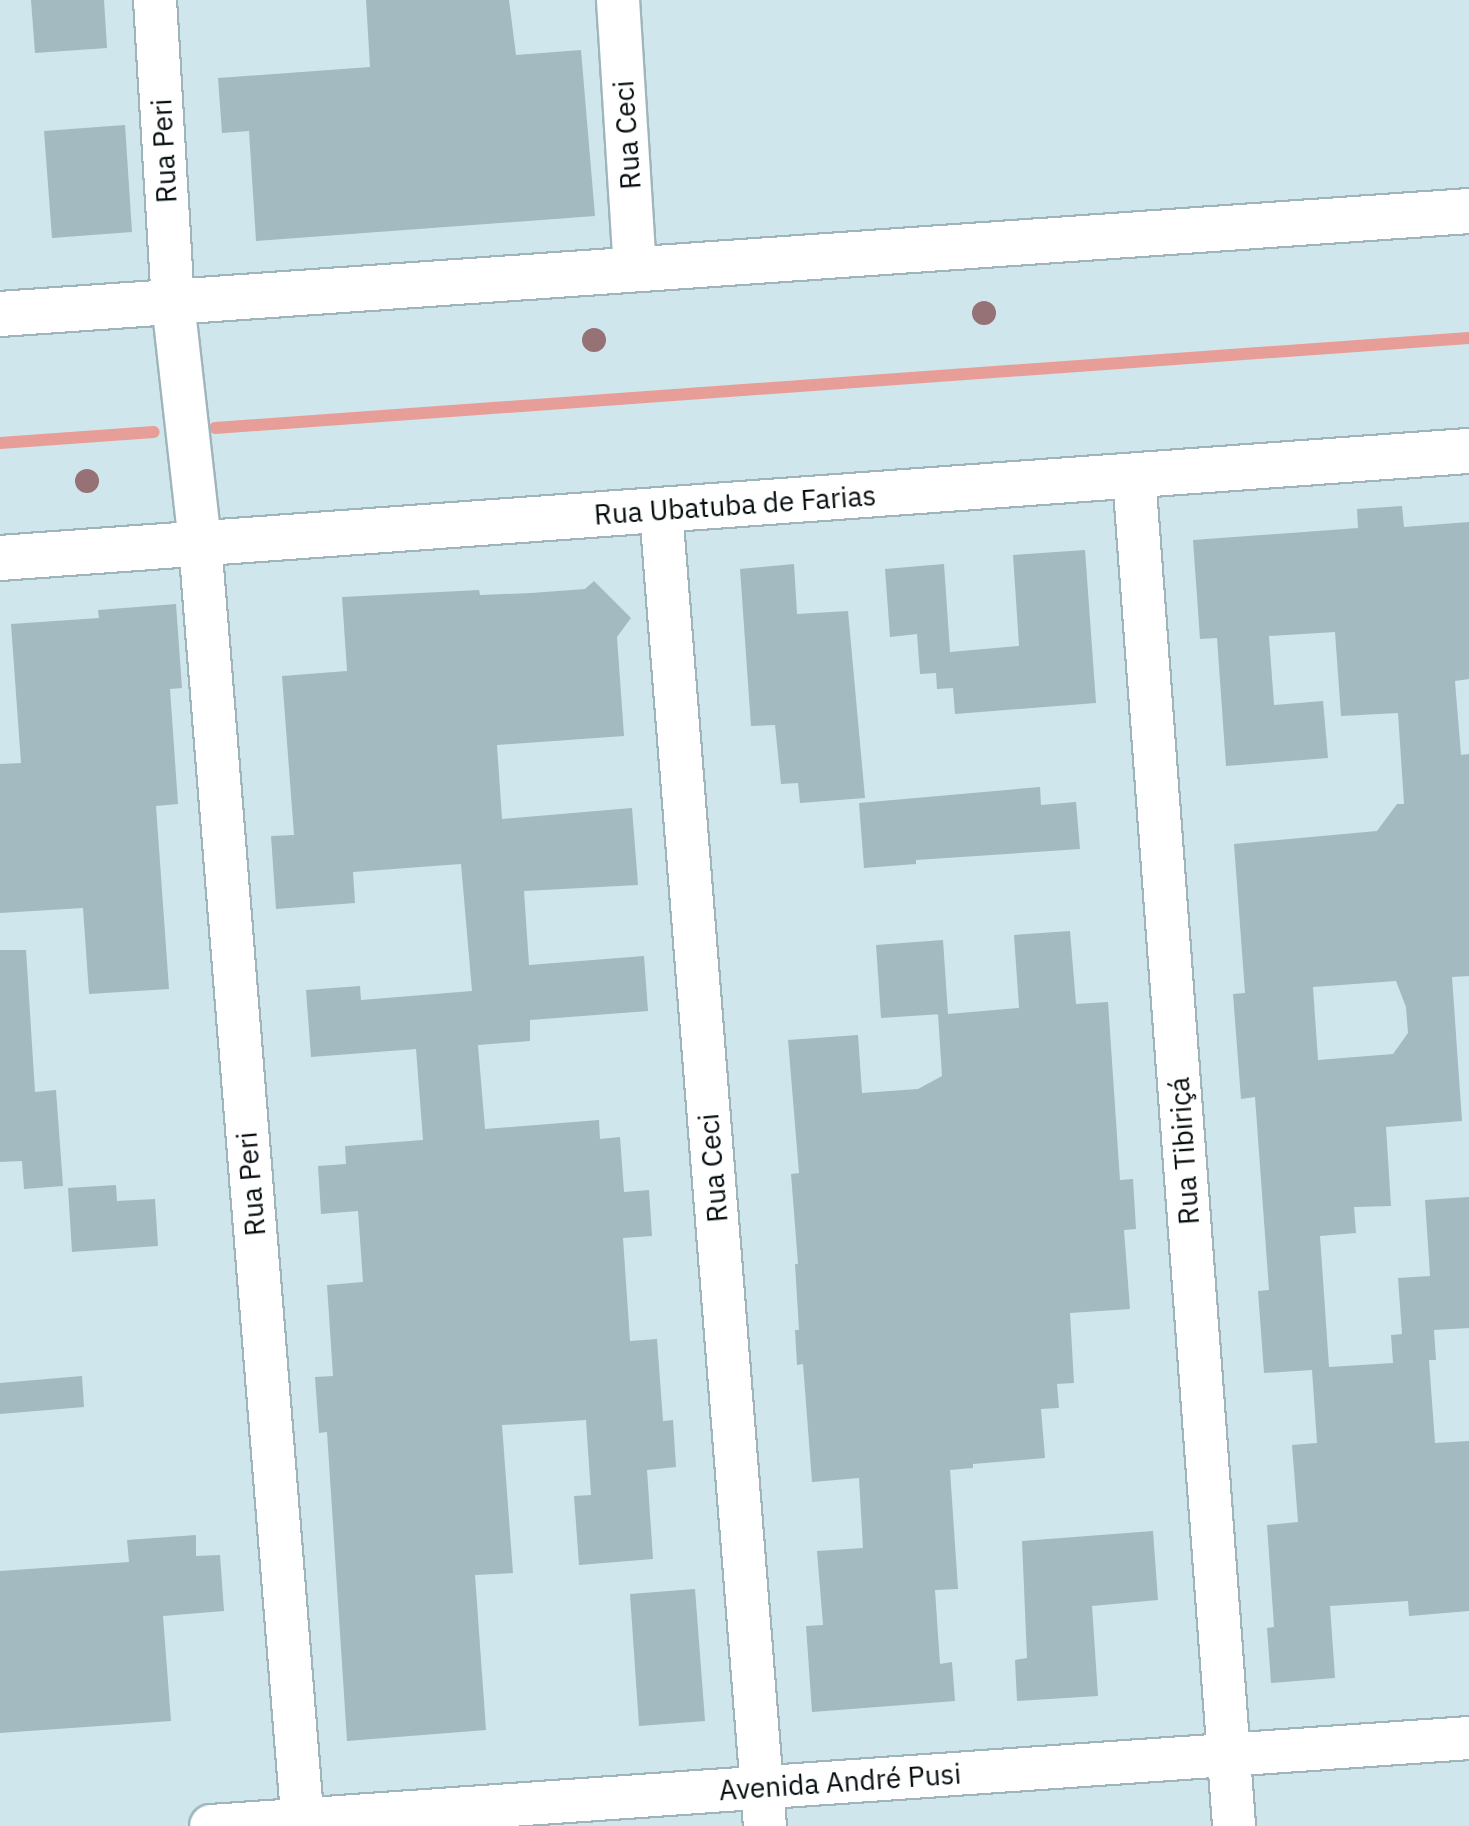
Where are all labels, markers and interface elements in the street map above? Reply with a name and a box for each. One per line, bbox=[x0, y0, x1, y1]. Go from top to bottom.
street label: Rua Ceci bbox=[606, 79, 648, 191]
street label: Rua Peri bbox=[144, 98, 184, 204]
street label: Rua Ubatuba de Farias bbox=[593, 478, 877, 532]
street label: Rua Tibiriçá bbox=[1162, 1076, 1206, 1226]
street label: Rua Ceci bbox=[692, 1112, 734, 1224]
street label: Rua Peri bbox=[230, 1131, 272, 1237]
street label: Avenida André Pusi bbox=[718, 1757, 962, 1807]

